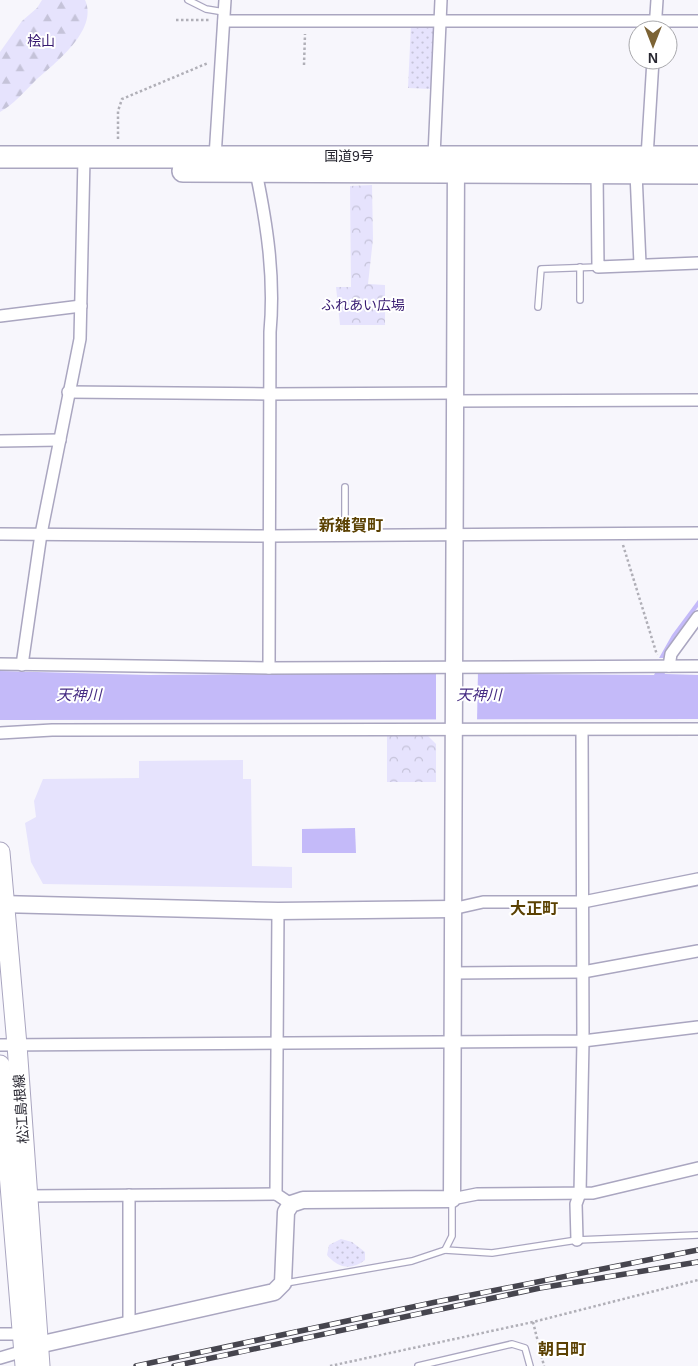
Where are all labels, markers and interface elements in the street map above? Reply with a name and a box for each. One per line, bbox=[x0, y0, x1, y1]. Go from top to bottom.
north arrow bbox=[628, 20, 678, 70]
park label: 桧山 bbox=[27, 33, 55, 49]
text: N bbox=[648, 50, 658, 66]
street label: 国道9号 bbox=[324, 148, 374, 164]
park label: ふれあい広場 bbox=[321, 297, 405, 313]
district label: 新雑賀町 bbox=[319, 517, 383, 534]
water label: 天神川 bbox=[56, 686, 103, 703]
water label: 天神川 bbox=[456, 686, 503, 703]
district label: 大正町 bbox=[510, 900, 558, 917]
street label: 松江島根線 bbox=[11, 1074, 31, 1144]
district label: 朝日町 bbox=[538, 1341, 586, 1358]

